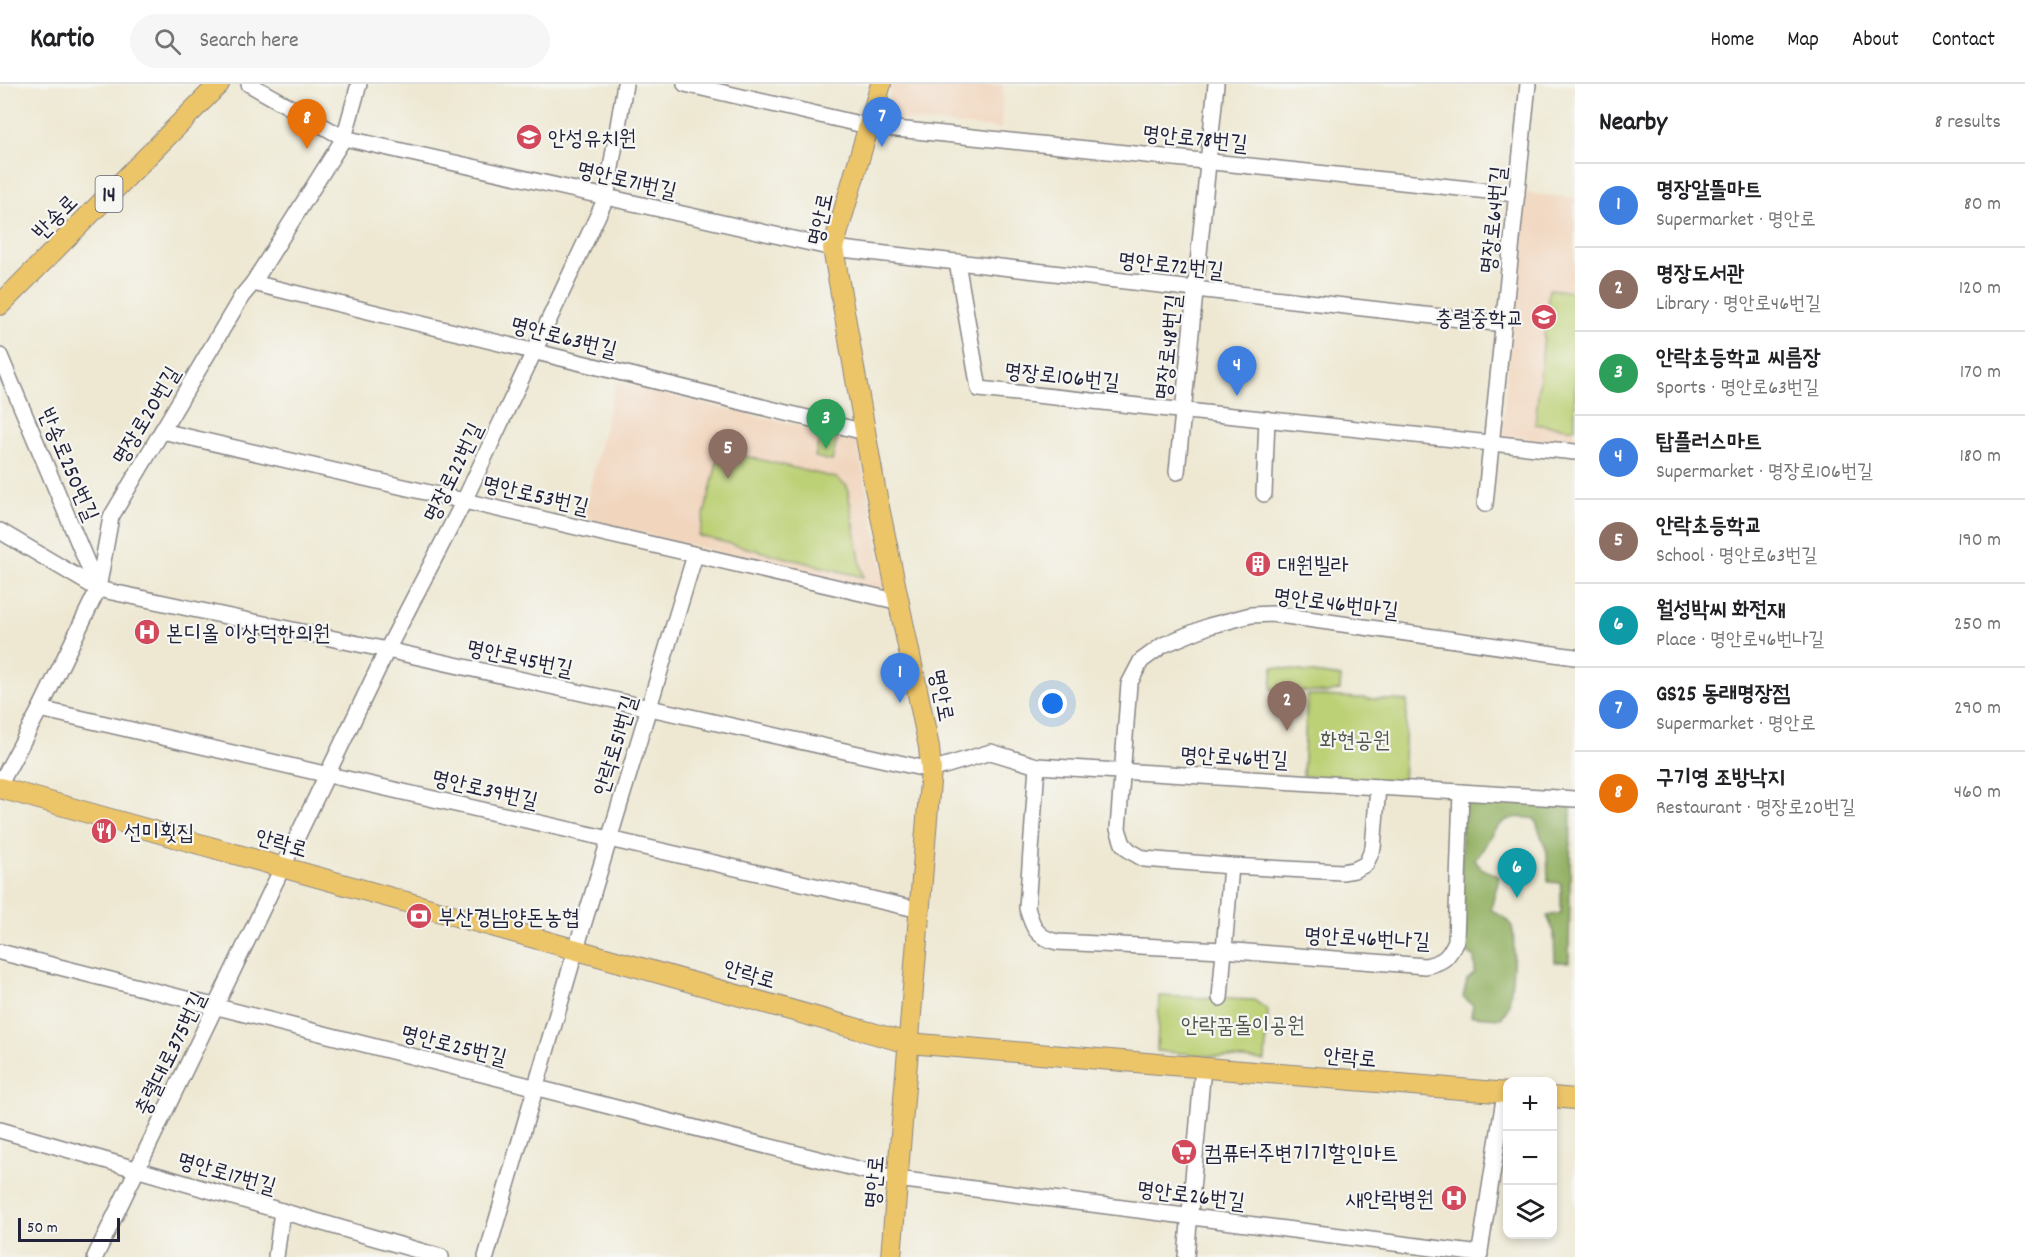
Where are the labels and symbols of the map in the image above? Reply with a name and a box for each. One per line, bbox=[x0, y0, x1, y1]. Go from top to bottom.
pin: 7 bbox=[862, 98, 902, 147]
pin: 8 bbox=[288, 100, 326, 149]
street label: 명안로78번길 bbox=[1140, 120, 1249, 161]
school or university icon: 안성유치원 bbox=[514, 122, 544, 152]
place label: 안성유치원 bbox=[548, 125, 637, 156]
street label: 명안로71번길 bbox=[573, 156, 680, 209]
street label: 명장로64번길 bbox=[1474, 165, 1517, 276]
road number: 14 bbox=[96, 176, 122, 212]
street label: 반송로 bbox=[27, 189, 86, 248]
street label: 명안로 bbox=[802, 191, 843, 249]
street label: 명안로72번길 bbox=[1116, 246, 1226, 288]
street label: 명장로48번길 bbox=[1150, 293, 1191, 402]
school or university icon: 충렬중학교 bbox=[1529, 302, 1559, 332]
place label: 충렬중학교 bbox=[1435, 305, 1524, 336]
street label: 명안로63번길 bbox=[506, 311, 620, 368]
pin: 4 bbox=[1218, 346, 1256, 396]
street label: 명장로106번길 bbox=[1002, 357, 1121, 400]
street label: 명장로20번길 bbox=[106, 361, 190, 472]
pin: 3 bbox=[806, 400, 846, 449]
street label: 반송로250번길 bbox=[29, 404, 105, 527]
street label: 명장로22번길 bbox=[418, 418, 493, 529]
pin: 5 bbox=[708, 430, 748, 479]
street label: 명안로53번길 bbox=[479, 470, 592, 525]
building icon: 대원빌라 bbox=[1243, 549, 1273, 579]
place label: 대원빌라 bbox=[1278, 552, 1349, 583]
street label: 명안로46번마길 bbox=[1271, 582, 1400, 629]
hospital icon: 본디올 이상덕한의원 bbox=[132, 617, 162, 647]
place label: 본디올 이상덕한의원 bbox=[166, 620, 330, 651]
street label: 명안로45번길 bbox=[463, 634, 576, 687]
pin: 1 bbox=[880, 654, 920, 703]
street label: 명안로 bbox=[919, 667, 960, 725]
pin: 2 bbox=[1268, 682, 1306, 731]
your location bbox=[1038, 689, 1067, 718]
street label: 안락로51번길 bbox=[587, 692, 647, 800]
park label: 화현공원 bbox=[1320, 727, 1390, 758]
street label: 명안로46번길 bbox=[1179, 741, 1289, 778]
street label: 명안로39번길 bbox=[428, 764, 541, 819]
restaurant icon: 선미횟집 bbox=[89, 816, 119, 846]
place label: 선미횟집 bbox=[124, 819, 195, 850]
street label: 안락로 bbox=[251, 823, 311, 868]
pin: 6 bbox=[1498, 848, 1537, 898]
bank icon: 부산경남양돈농협 bbox=[404, 901, 434, 931]
place label: 부산경남양돈농협 bbox=[438, 904, 580, 935]
street label: 명안로46번나길 bbox=[1303, 922, 1431, 959]
street label: 안락로 bbox=[719, 954, 779, 999]
street label: 충렬대로375번길 bbox=[129, 987, 216, 1122]
park label: 안락꿈돌이공원 bbox=[1181, 1012, 1305, 1043]
street label: 명안로25번길 bbox=[397, 1019, 510, 1076]
street label: 안락로 bbox=[1322, 1042, 1377, 1077]
supermarket icon: 컴퓨터주변기기할인마트 bbox=[1169, 1137, 1199, 1167]
place label: 컴퓨터주변기기할인마트 bbox=[1204, 1140, 1399, 1171]
street label: 명안로17번길 bbox=[173, 1146, 279, 1204]
street label: 명안로 bbox=[859, 1155, 894, 1210]
street label: 명안로26번길 bbox=[1135, 1175, 1247, 1220]
hospital icon: 새안락병원 bbox=[1439, 1183, 1469, 1213]
place label: 새안락병원 bbox=[1345, 1186, 1434, 1217]
scale bar bbox=[18, 1215, 120, 1242]

